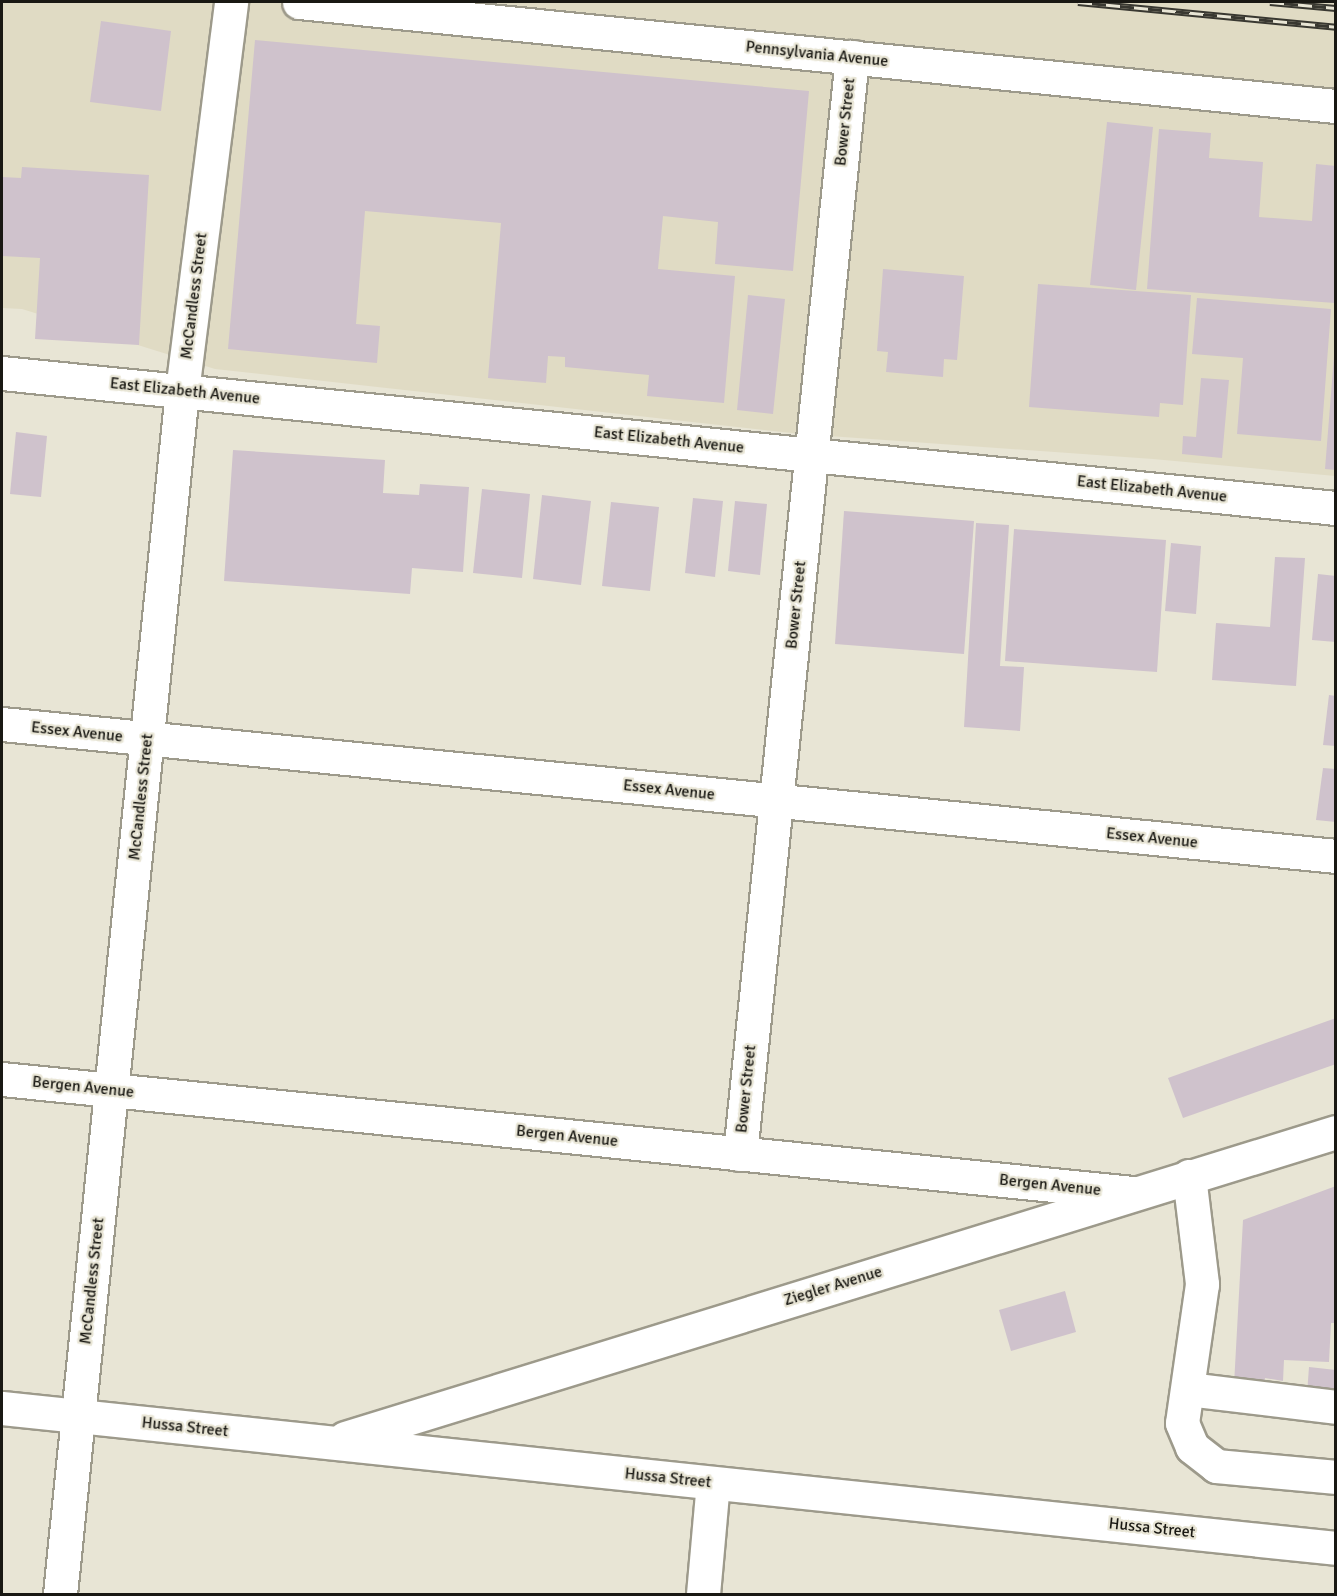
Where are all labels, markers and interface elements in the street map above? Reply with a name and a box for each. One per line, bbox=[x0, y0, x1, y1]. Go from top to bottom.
street label: Pennsylvania Avenue bbox=[745, 37, 889, 71]
street label: Bower Street bbox=[831, 77, 859, 167]
street label: McCandless Street bbox=[177, 232, 211, 360]
street label: East Elizabeth Avenue bbox=[109, 374, 261, 408]
street label: East Elizabeth Avenue bbox=[593, 423, 745, 457]
street label: East Elizabeth Avenue bbox=[1076, 472, 1228, 506]
street label: Bower Street bbox=[782, 560, 810, 650]
street label: Essex Avenue bbox=[30, 718, 124, 746]
street label: McCandless Street bbox=[125, 733, 157, 861]
street label: Essex Avenue bbox=[622, 776, 716, 804]
street label: Essex Avenue bbox=[1105, 824, 1199, 852]
street label: Bower Street bbox=[732, 1044, 760, 1134]
street label: Bergen Avenue bbox=[31, 1072, 135, 1102]
street label: Bergen Avenue bbox=[515, 1121, 619, 1151]
street label: Bergen Avenue bbox=[998, 1170, 1102, 1200]
street label: McCandless Street bbox=[76, 1217, 108, 1345]
street label: Ziegler Avenue bbox=[782, 1262, 884, 1310]
street label: Hussa Street bbox=[141, 1413, 229, 1441]
street label: Hussa Street bbox=[624, 1464, 712, 1492]
street label: Hussa Street bbox=[1108, 1514, 1196, 1542]

